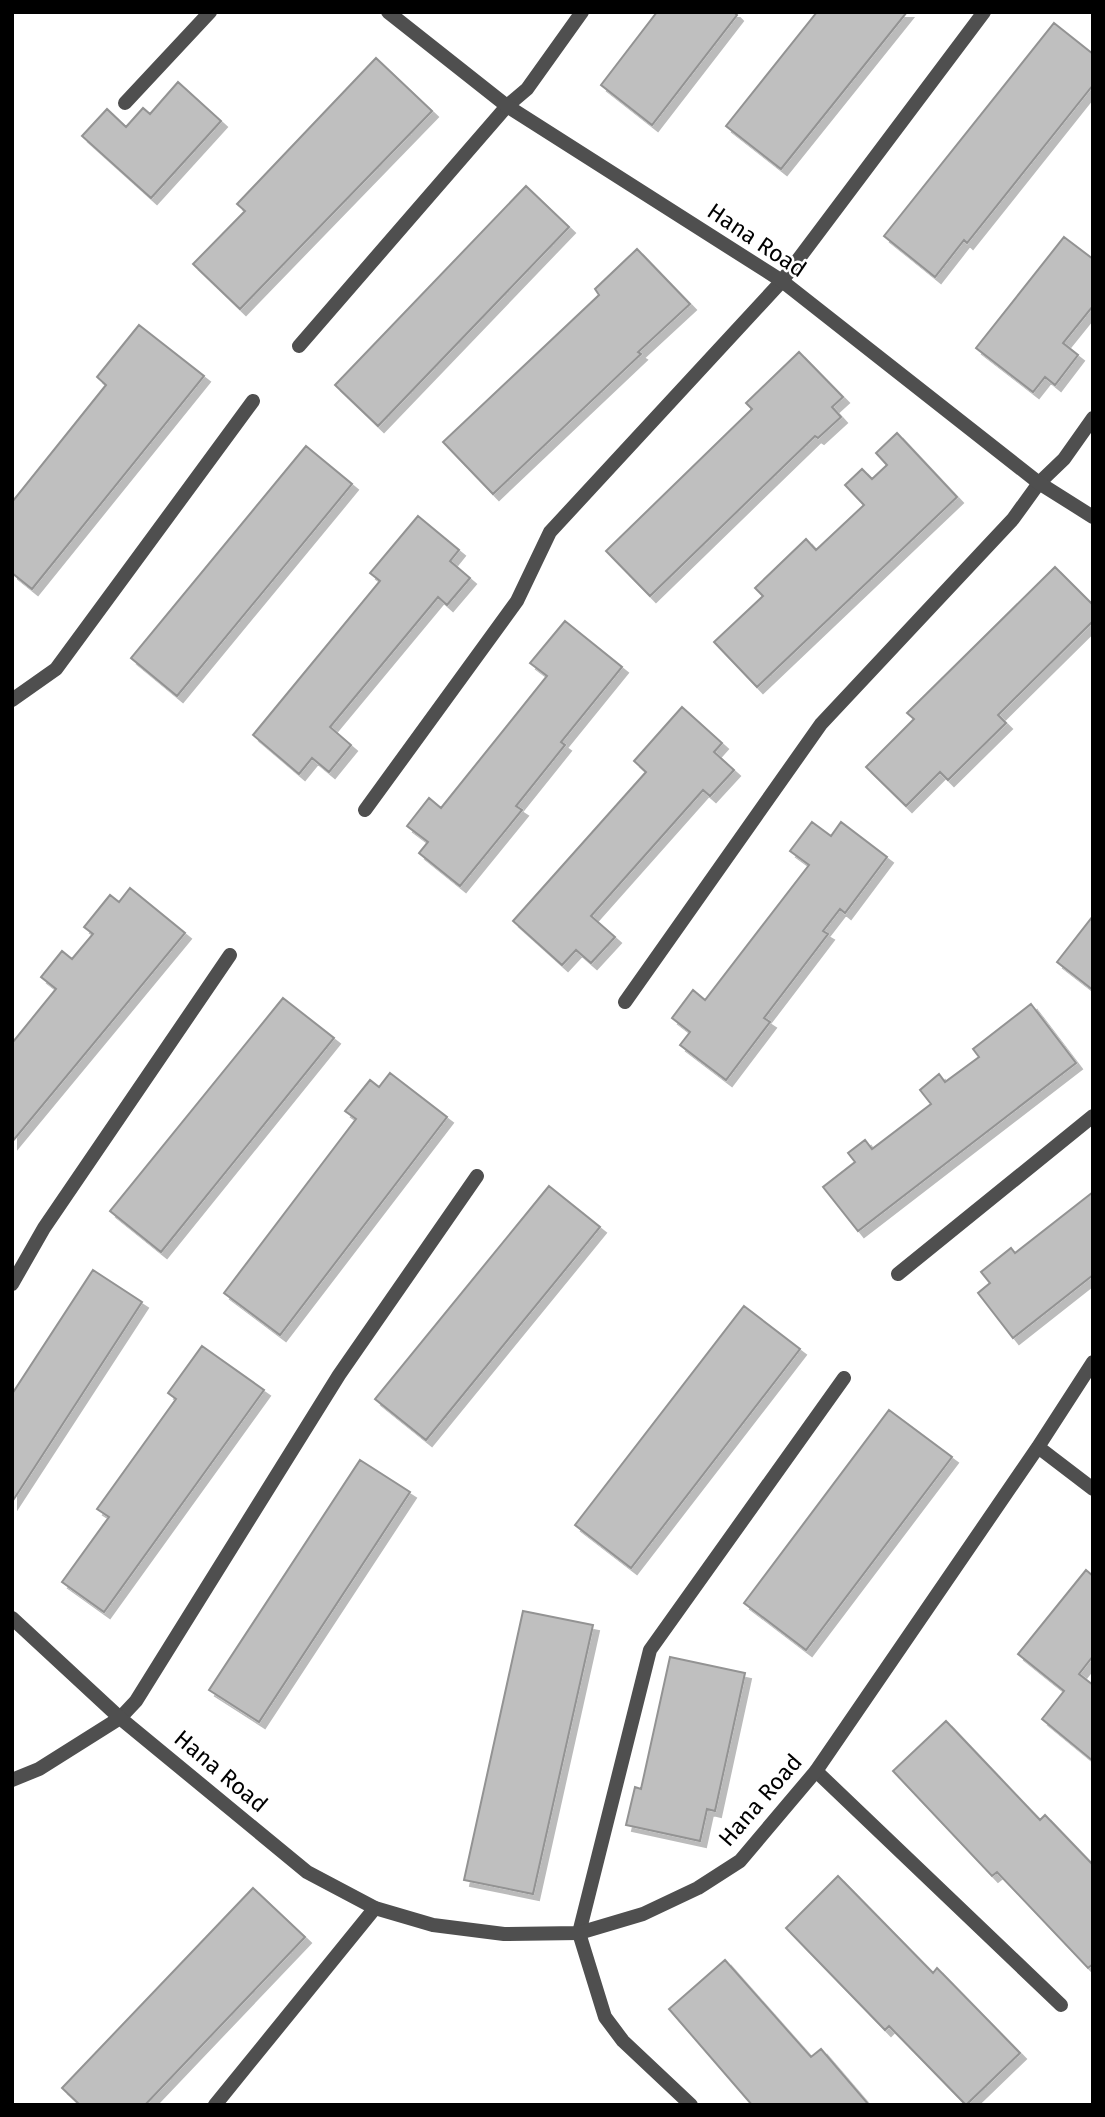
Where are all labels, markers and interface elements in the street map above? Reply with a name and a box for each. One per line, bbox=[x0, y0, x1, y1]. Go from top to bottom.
street label: Hana Road bbox=[702, 197, 812, 283]
street label: Hana Road bbox=[169, 1724, 273, 1818]
street label: Hana Road bbox=[712, 1748, 808, 1852]

